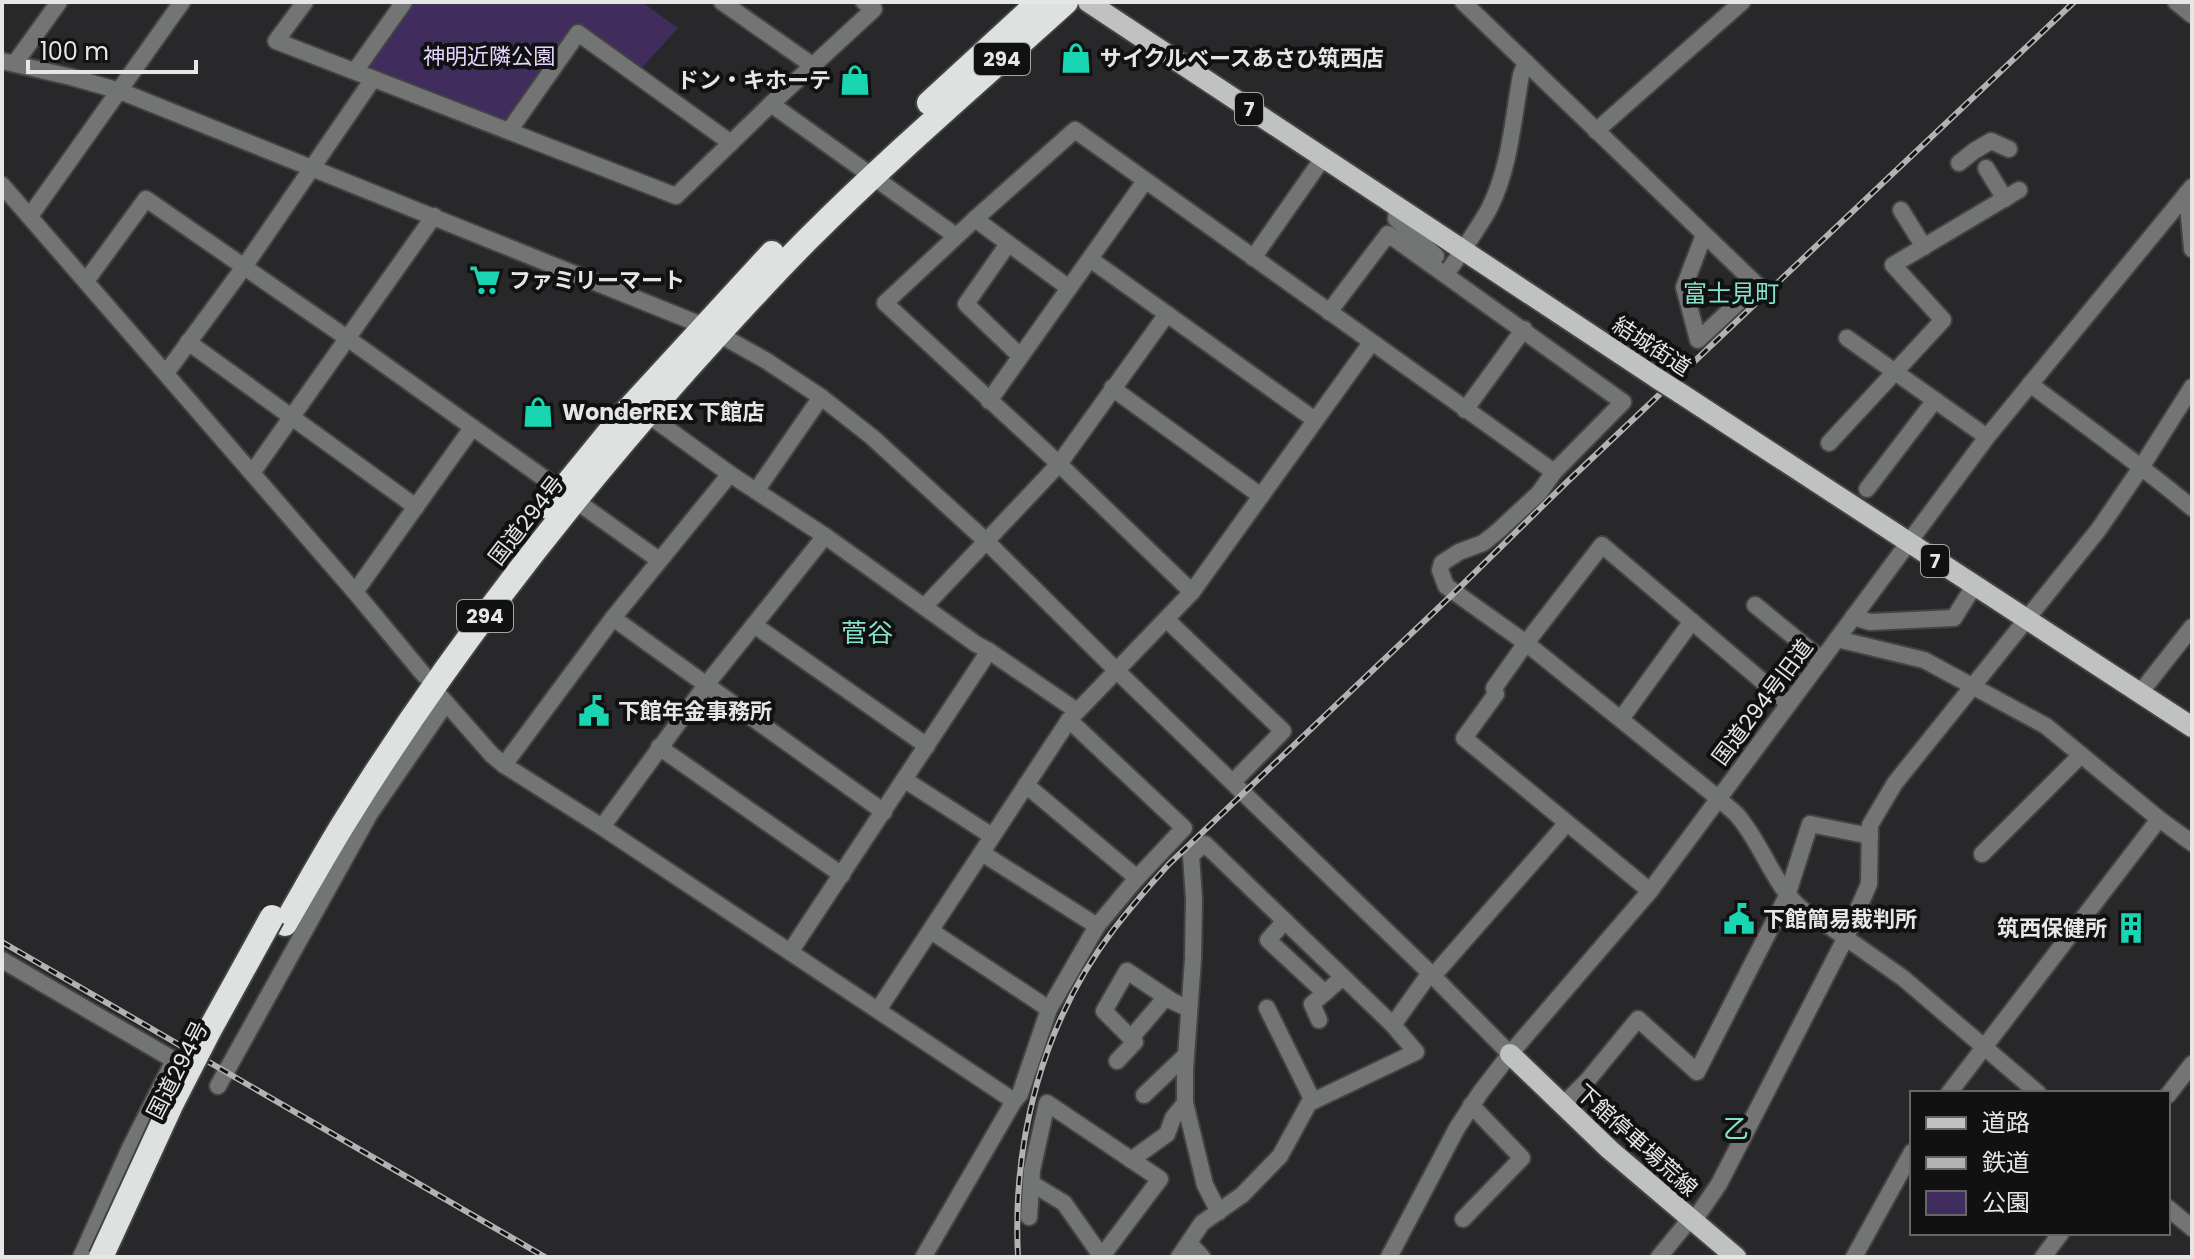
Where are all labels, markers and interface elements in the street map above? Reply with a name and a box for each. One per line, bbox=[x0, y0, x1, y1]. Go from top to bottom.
scale bar bbox=[28, 24, 196, 74]
text: 100 m bbox=[40, 35, 109, 68]
park label: 神明近隣公園 bbox=[423, 41, 555, 72]
shop icon: サイクルベースあさひ筑西店 bbox=[1059, 41, 1093, 75]
road number: 294 bbox=[974, 43, 1030, 75]
place label: サイクルベースあさひ筑西店 bbox=[1100, 43, 1384, 74]
shop icon: ドン・キホーテ bbox=[838, 63, 872, 97]
place label: ドン・キホーテ bbox=[677, 65, 831, 96]
road number: 7 bbox=[1235, 93, 1263, 125]
supermarket icon: ファミリーマート bbox=[468, 263, 502, 297]
place label: ファミリーマート bbox=[509, 265, 685, 296]
district label: 富士見町 bbox=[1683, 277, 1779, 310]
street label: 結城街道 bbox=[1606, 309, 1697, 383]
shop icon: WonderREX 下館店 bbox=[521, 395, 555, 429]
place label: WonderREX 下館店 bbox=[562, 397, 765, 428]
street label: 国道294号 bbox=[481, 469, 571, 572]
road number: 7 bbox=[1921, 545, 1949, 577]
road number: 294 bbox=[457, 600, 513, 632]
district label: 菅谷 bbox=[841, 615, 893, 651]
street label: 国道294号旧道 bbox=[1705, 633, 1820, 772]
public building icon: 下館年金事務所 bbox=[577, 694, 611, 728]
place label: 下館年金事務所 bbox=[618, 696, 772, 727]
public building icon: 下館簡易裁判所 bbox=[1722, 902, 1756, 936]
place label: 下館簡易裁判所 bbox=[1763, 904, 1917, 935]
building icon: 筑西保健所 bbox=[2114, 911, 2148, 945]
place label: 筑西保健所 bbox=[1997, 913, 2107, 944]
street label: 国道294号 bbox=[139, 1016, 215, 1125]
street label: 下館停車場荒線 bbox=[1569, 1077, 1704, 1203]
legend bbox=[1910, 1091, 2170, 1235]
text: 道路 bbox=[1982, 1106, 2030, 1139]
district label: 乙 bbox=[1723, 1111, 1749, 1147]
text: 鉄道 bbox=[1982, 1146, 2030, 1179]
text: 公園 bbox=[1982, 1186, 2030, 1219]

